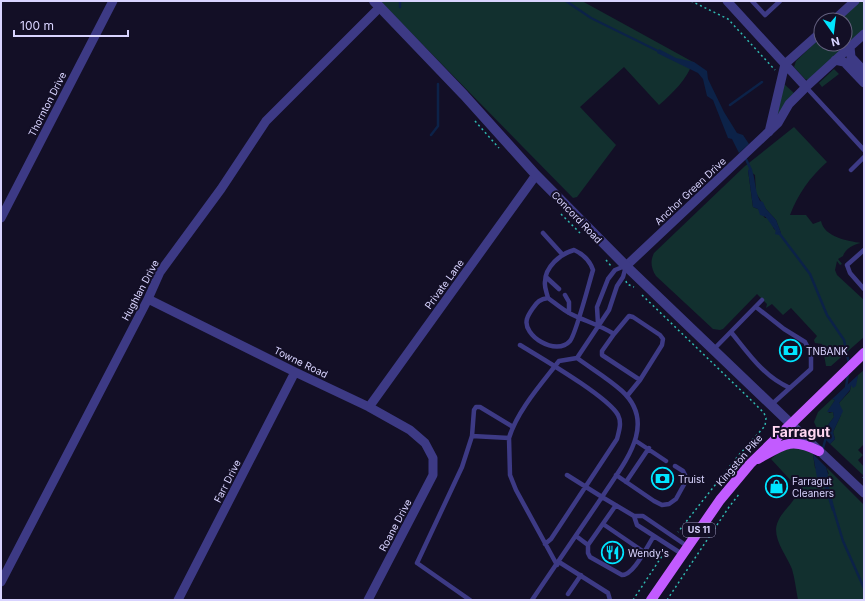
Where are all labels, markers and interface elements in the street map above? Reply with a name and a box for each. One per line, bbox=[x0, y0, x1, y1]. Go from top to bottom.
scale bar bbox=[14, 12, 128, 38]
north arrow bbox=[813, 12, 853, 52]
text: 100 m bbox=[20, 18, 54, 33]
text: N bbox=[830, 34, 841, 50]
street label: Thornton Drive bbox=[26, 70, 69, 138]
street label: Anchor Green Drive bbox=[652, 155, 728, 227]
street label: Concord Road bbox=[549, 189, 605, 245]
street label: Hughlan Drive bbox=[119, 257, 161, 322]
street label: Private Lane bbox=[422, 257, 466, 311]
bank icon: TNBANK bbox=[777, 338, 803, 364]
street label: Towne Road bbox=[272, 344, 330, 380]
place label: TNBANK bbox=[806, 345, 848, 357]
district label: Farragut bbox=[772, 423, 830, 440]
street label: Kingston Pike bbox=[713, 432, 765, 488]
street label: Farr Drive bbox=[211, 457, 243, 504]
bank icon: Truist bbox=[649, 466, 675, 492]
place label: Truist bbox=[678, 473, 705, 485]
shop icon: Farragut Cleaners bbox=[763, 474, 789, 500]
place label: Farragut Cleaners bbox=[792, 475, 834, 499]
street label: Roane Drive bbox=[376, 497, 414, 553]
road number: US 11 bbox=[683, 523, 715, 537]
restaurant icon: Wendy's bbox=[600, 540, 626, 566]
place label: Wendy's bbox=[628, 547, 669, 559]

